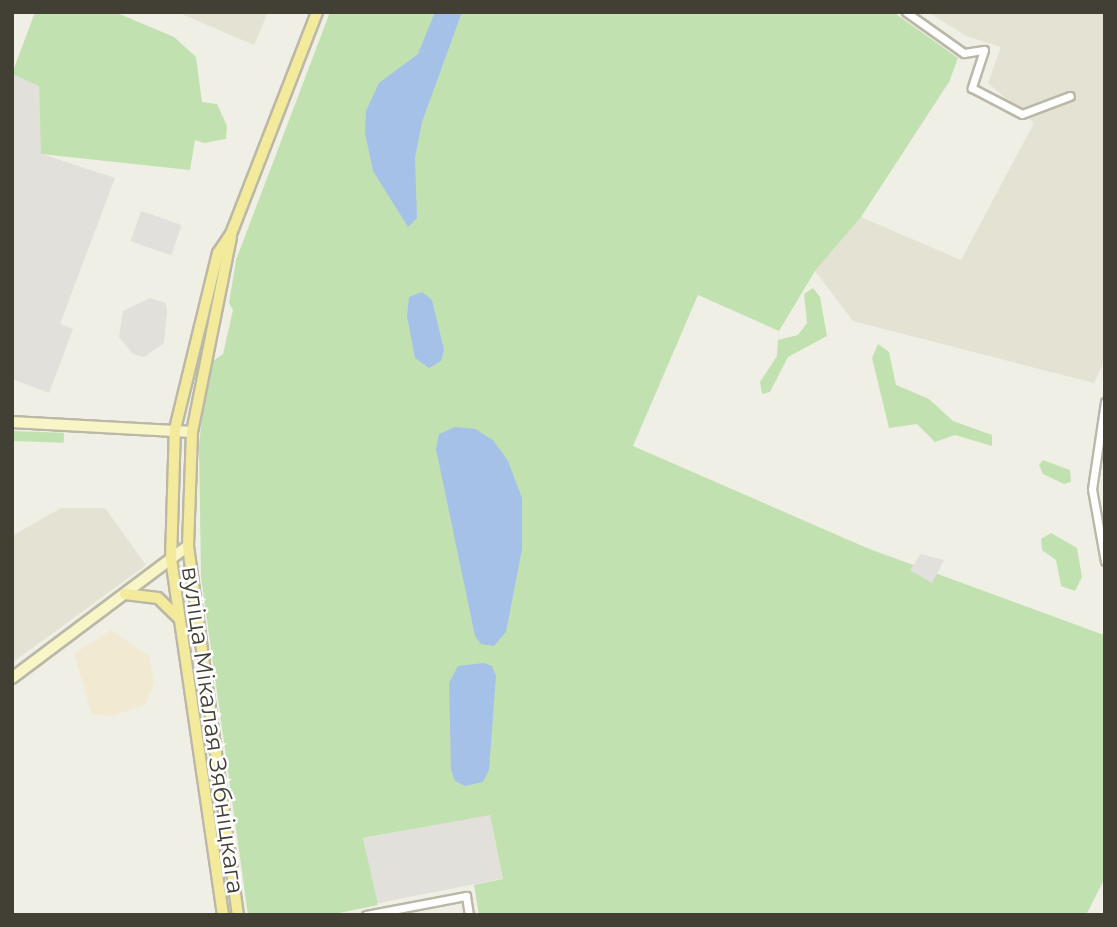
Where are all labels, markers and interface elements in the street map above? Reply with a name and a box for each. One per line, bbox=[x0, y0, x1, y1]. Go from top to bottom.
street label: вуліца Мікалая Зябніцкага bbox=[176, 564, 250, 896]

